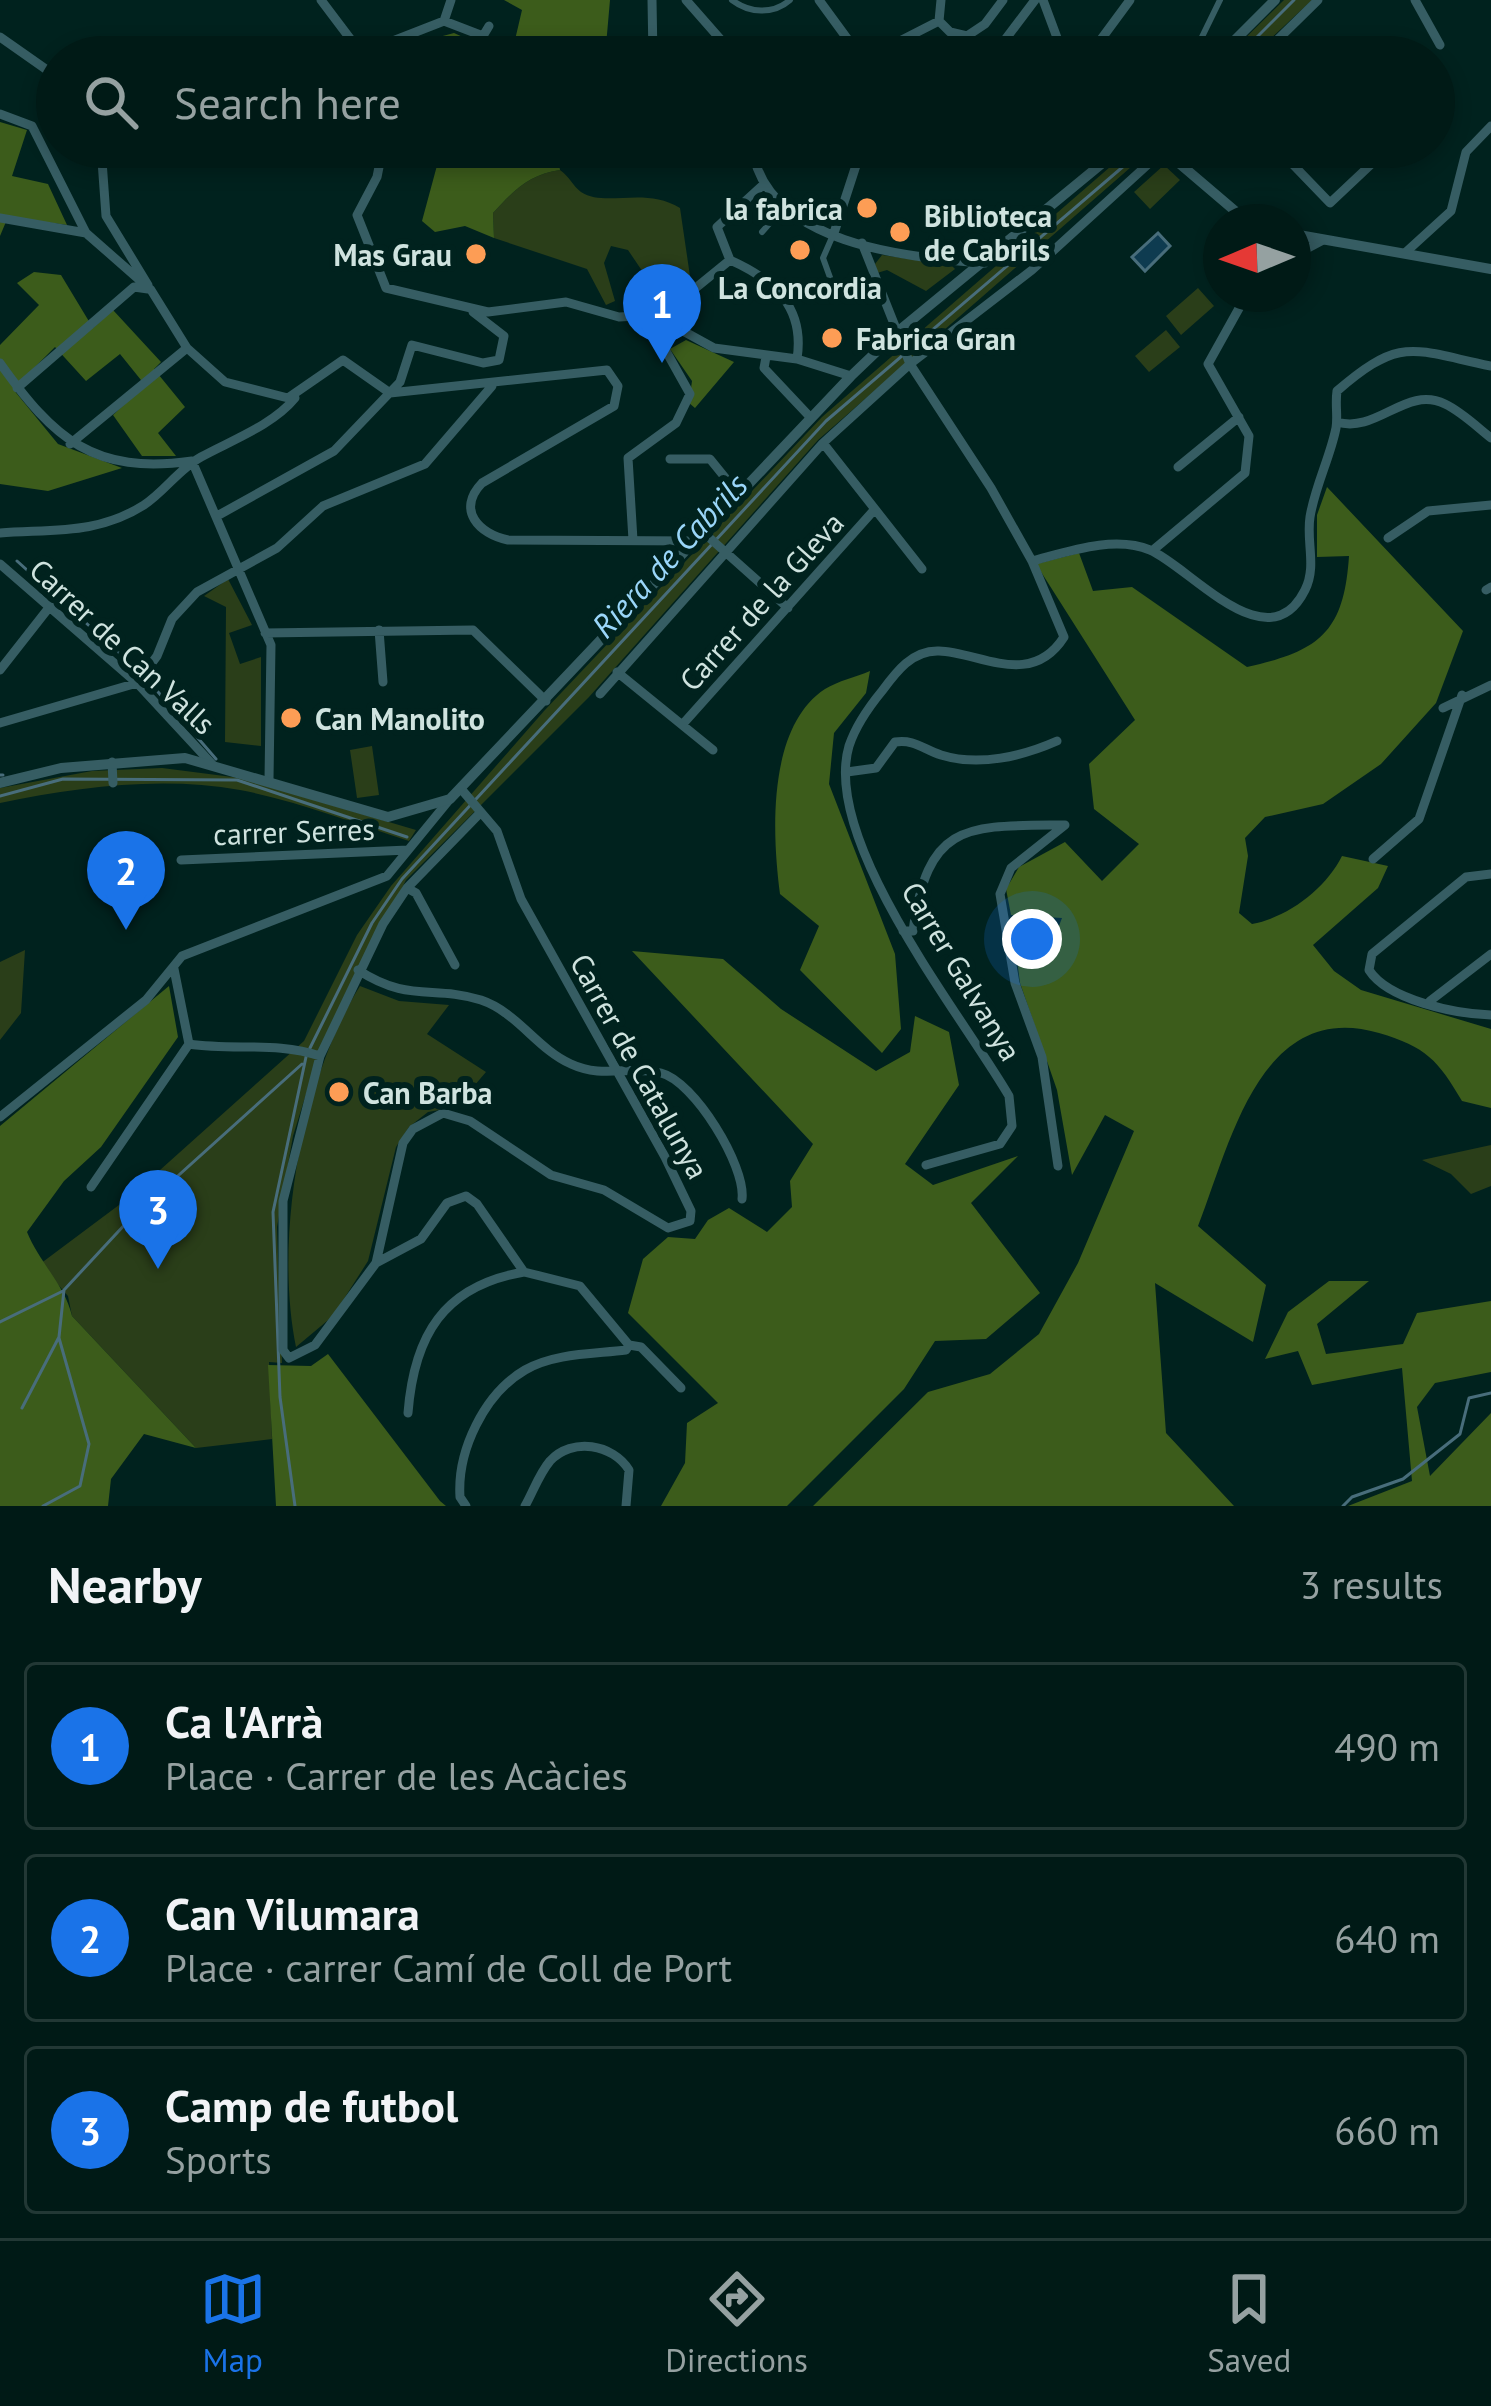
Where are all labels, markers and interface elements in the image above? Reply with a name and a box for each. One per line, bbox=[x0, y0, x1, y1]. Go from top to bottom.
search box bbox=[36, 36, 1455, 168]
icon: search bbox=[78, 69, 144, 135]
text: Search here bbox=[174, 73, 401, 131]
place label: la fabrica bbox=[725, 189, 843, 228]
marker: la fabrica bbox=[854, 195, 880, 221]
place label: Biblioteca de Cabrils bbox=[924, 196, 1052, 269]
north arrow bbox=[1203, 204, 1311, 312]
marker: Biblioteca de Cabrils bbox=[887, 219, 913, 245]
place label: Mas Grau bbox=[333, 235, 452, 274]
marker: La Concordia bbox=[787, 237, 813, 263]
marker: Mas Grau bbox=[463, 241, 489, 267]
pin: 1 bbox=[623, 264, 701, 363]
place label: La Concordia bbox=[718, 268, 882, 307]
place label: Fabrica Gran bbox=[856, 319, 1016, 358]
marker: Fabrica Gran bbox=[819, 325, 845, 351]
water label: Riera de Cabrils bbox=[582, 464, 756, 646]
street label: Carrer de la Gleva bbox=[670, 503, 852, 699]
street label: Carrer de Can Valls bbox=[22, 550, 224, 742]
place label: Can Manolito bbox=[315, 699, 485, 738]
marker: Can Manolito bbox=[278, 705, 304, 731]
street label: carrer Serres bbox=[213, 809, 375, 853]
pin: 2 bbox=[87, 831, 165, 930]
street label: Carrer Galvanya bbox=[893, 874, 1031, 1068]
your location bbox=[1002, 909, 1062, 969]
street label: Carrer de Catalunya bbox=[562, 947, 718, 1185]
place label: Can Barba bbox=[363, 1073, 492, 1112]
marker: Can Barba bbox=[326, 1079, 352, 1105]
pin: 3 bbox=[119, 1170, 197, 1269]
text: Nearby bbox=[48, 1551, 202, 1617]
text: 3 results bbox=[1300, 1559, 1443, 1610]
text: Ca l'Arrà bbox=[165, 1692, 323, 1750]
text: 1 bbox=[79, 1721, 101, 1772]
text: 490 m bbox=[1334, 1721, 1440, 1772]
text: Place · Carrer de les Acàcies bbox=[165, 1750, 628, 1801]
text: Can Vilumara bbox=[165, 1884, 420, 1942]
text: 2 bbox=[79, 1913, 101, 1964]
text: 640 m bbox=[1334, 1913, 1440, 1964]
text: Place · carrer Camí de Coll de Port bbox=[165, 1942, 732, 1993]
text: Camp de futbol bbox=[165, 2076, 458, 2134]
text: 3 bbox=[79, 2105, 101, 2156]
text: 660 m bbox=[1334, 2105, 1440, 2156]
text: Sports bbox=[165, 2134, 272, 2185]
tab: Map bbox=[200, 2266, 266, 2381]
tab: Directions bbox=[665, 2266, 808, 2381]
tab: Saved bbox=[1207, 2266, 1291, 2381]

